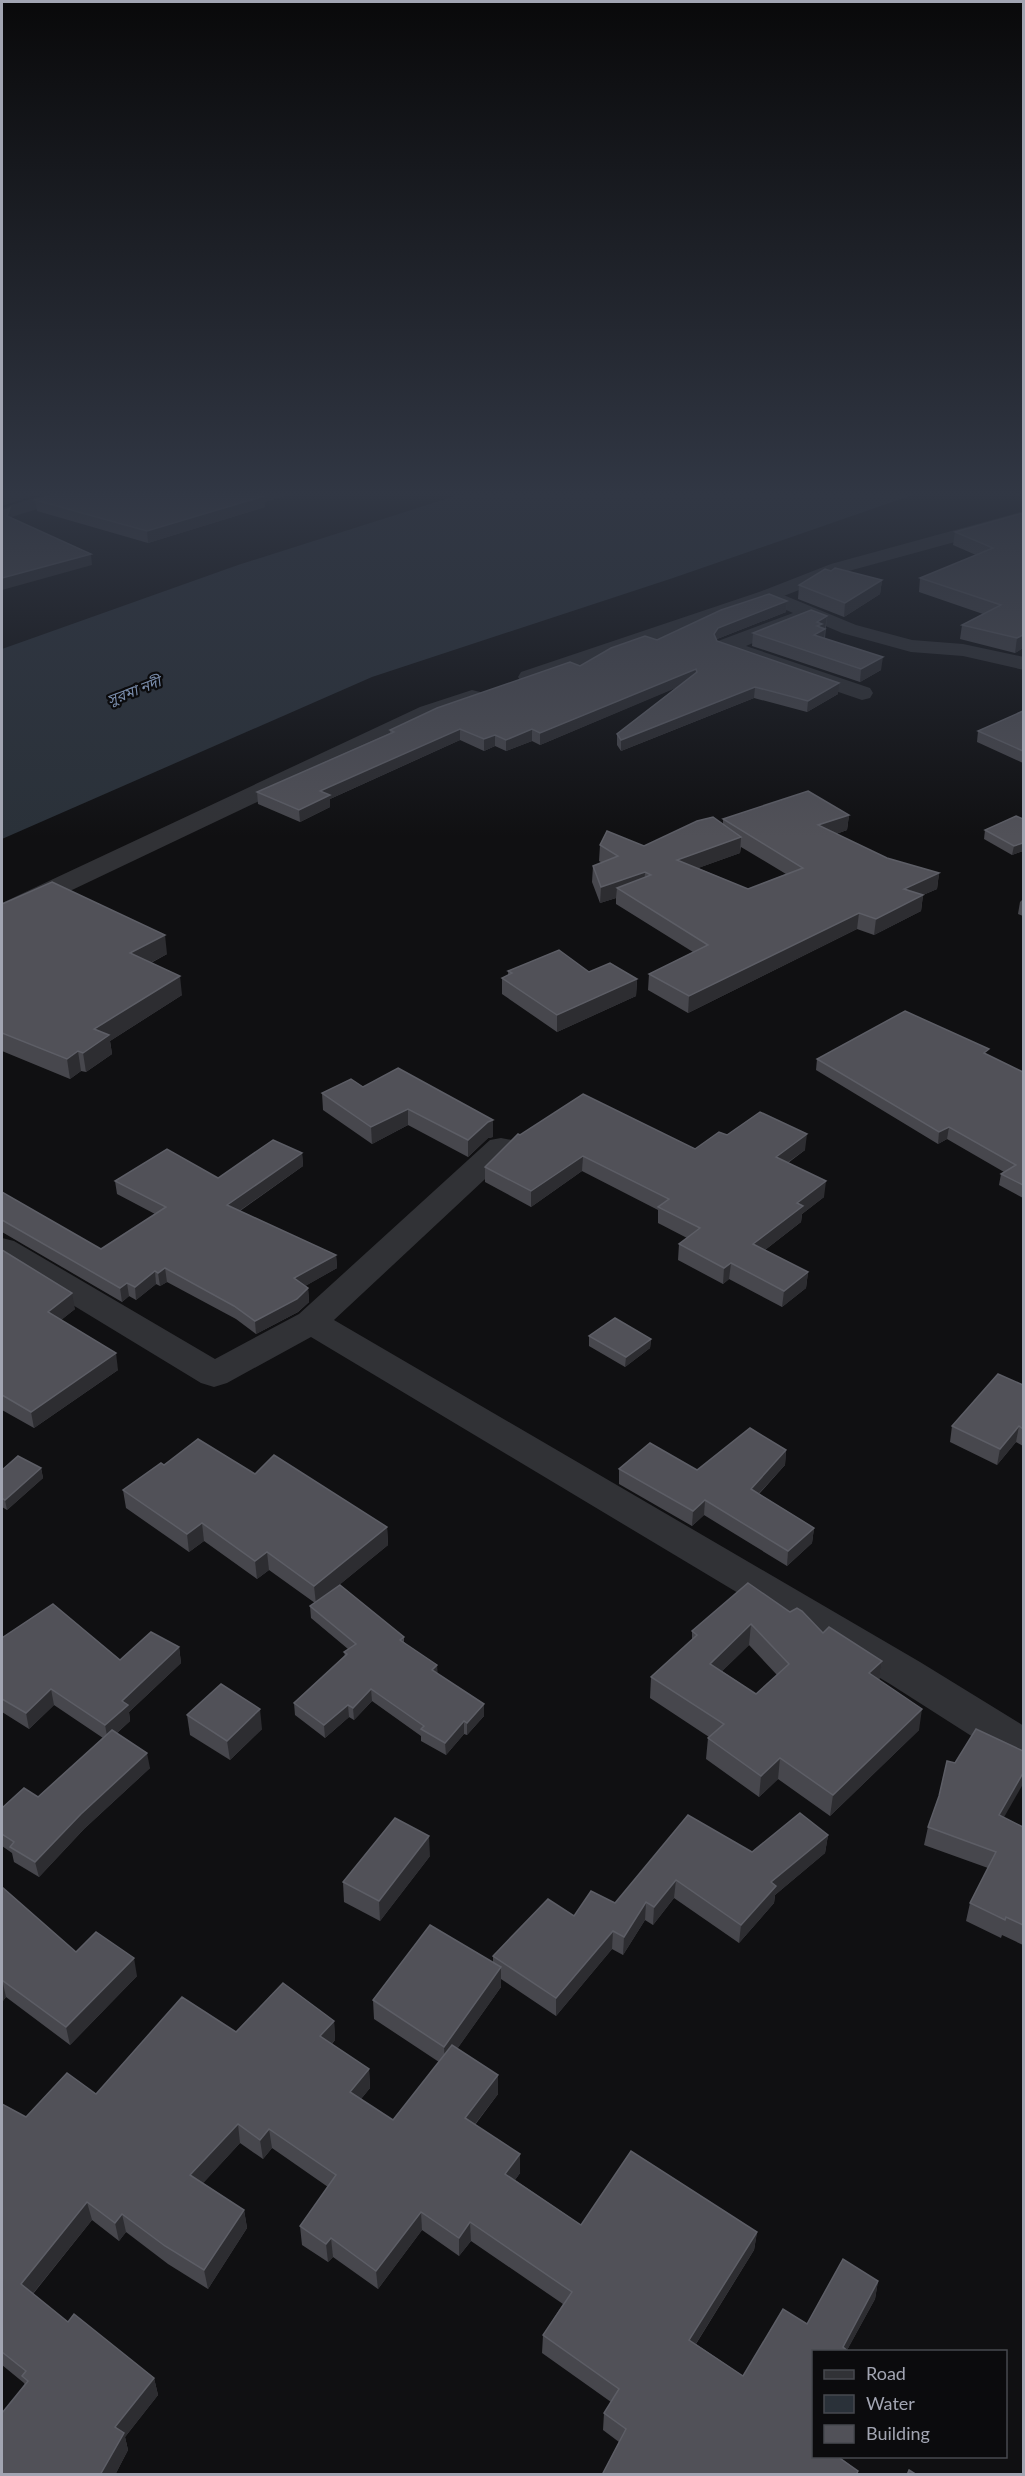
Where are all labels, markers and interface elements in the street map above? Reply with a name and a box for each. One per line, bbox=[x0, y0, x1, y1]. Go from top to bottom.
water label: সুরমা নদী bbox=[104, 671, 166, 709]
legend bbox=[812, 2350, 1007, 2458]
text: Road bbox=[866, 2362, 906, 2384]
text: Water bbox=[866, 2392, 915, 2414]
text: Building bbox=[866, 2422, 930, 2444]

